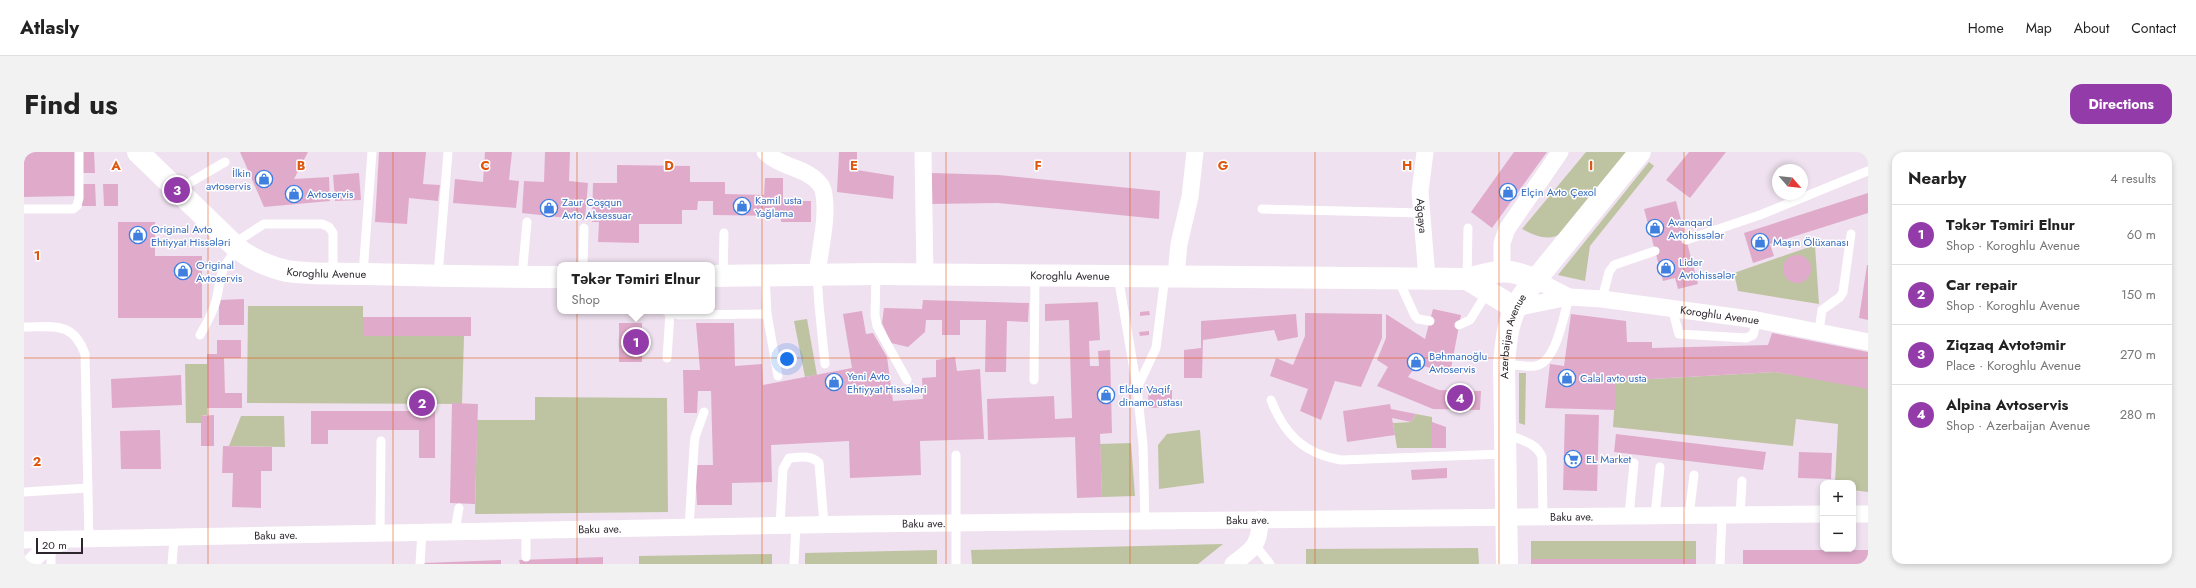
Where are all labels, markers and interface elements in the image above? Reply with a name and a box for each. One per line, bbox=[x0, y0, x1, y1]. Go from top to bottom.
text: Atlasly bbox=[20, 14, 79, 41]
text: Home bbox=[1968, 18, 2004, 38]
text: Map bbox=[2026, 18, 2052, 38]
text: About bbox=[2074, 18, 2109, 38]
text: Contact bbox=[2131, 18, 2176, 38]
text: Find us bbox=[24, 84, 118, 125]
button: Directions bbox=[2070, 84, 2172, 124]
text: A bbox=[110, 156, 121, 175]
text: B bbox=[297, 156, 306, 175]
text: C bbox=[480, 156, 490, 175]
text: D bbox=[664, 156, 674, 175]
text: E bbox=[850, 156, 858, 175]
text: F bbox=[1034, 156, 1042, 175]
text: G bbox=[1218, 156, 1229, 175]
text: H bbox=[1402, 156, 1412, 175]
text: I bbox=[1589, 156, 1593, 175]
north arrow bbox=[1772, 164, 1808, 200]
place label: İlkin avtoservis bbox=[206, 165, 252, 194]
text: Nearby bbox=[1908, 166, 1966, 190]
shop icon: İlkin avtoservis bbox=[254, 169, 274, 189]
text: 4 results bbox=[2110, 169, 2156, 188]
pin: 3 bbox=[164, 175, 190, 205]
shop icon: Elçin Avto Çexol bbox=[1498, 182, 1518, 202]
shop icon: Avtoservis bbox=[284, 184, 304, 204]
place label: Elçin Avto Çexol bbox=[1521, 184, 1596, 200]
place label: Avtoservis bbox=[307, 186, 354, 202]
place label: Kamil usta Yağlama bbox=[755, 192, 802, 221]
place label: Zaur Coşqun Avto Aksessuar bbox=[562, 194, 632, 223]
shop icon: Kamil usta Yağlama bbox=[732, 196, 752, 216]
street label: Ağqaya bbox=[1413, 197, 1431, 234]
shop icon: Zaur Coşqun Avto Aksessuar bbox=[539, 198, 559, 218]
place label: Avanqard Avtohissələr bbox=[1668, 214, 1724, 243]
text: Təkər Təmiri Elnur bbox=[1946, 214, 2075, 236]
shop icon: Avanqard Avtohissələr bbox=[1645, 218, 1665, 238]
place label: Original Avto Ehtiyyat Hissələri bbox=[151, 221, 231, 250]
shop icon: Original Avto Ehtiyyat Hissələri bbox=[128, 225, 148, 245]
text: 1 bbox=[1918, 225, 1924, 244]
text: 60 m bbox=[2127, 225, 2156, 244]
shop icon: Maşın Ölüxanası bbox=[1750, 232, 1770, 252]
place label: Maşın Ölüxanası bbox=[1773, 234, 1849, 250]
text: Shop · Koroghlu Avenue bbox=[1946, 236, 2080, 255]
text: 1 bbox=[34, 246, 40, 265]
place label: Lider Avtohissələr bbox=[1679, 254, 1735, 283]
place label: Original Avtoservis bbox=[196, 257, 243, 286]
shop icon: Lider Avtohissələr bbox=[1656, 258, 1676, 278]
shop icon: Original Avtoservis bbox=[173, 261, 193, 281]
popup bbox=[557, 262, 715, 314]
street label: Koroghlu Avenue bbox=[286, 263, 367, 282]
street label: Koroghlu Avenue bbox=[1030, 267, 1110, 284]
text: Təkər Təmiri Elnur bbox=[572, 268, 700, 290]
text: Car repair bbox=[1946, 274, 2017, 296]
text: 2 bbox=[1917, 285, 1925, 304]
text: 150 m bbox=[2121, 285, 2156, 304]
text: Shop bbox=[572, 290, 600, 309]
street label: Azerbaijan Avenue bbox=[1496, 290, 1530, 379]
text: Shop · Koroghlu Avenue bbox=[1946, 296, 2080, 315]
street label: Koroghlu Avenue bbox=[1679, 302, 1761, 328]
pin: 1 bbox=[623, 327, 649, 357]
text: Ziqzaq Avtotəmir bbox=[1946, 334, 2066, 356]
text: 3 bbox=[1917, 345, 1925, 364]
text: 270 m bbox=[2120, 345, 2156, 364]
place label: Bəhmanoğlu Avtoservis bbox=[1429, 348, 1487, 377]
your location bbox=[777, 349, 797, 369]
shop icon: Bəhmanoğlu Avtoservis bbox=[1406, 352, 1426, 372]
text: Place · Koroghlu Avenue bbox=[1946, 356, 2081, 375]
place label: Yeni Avto Ehtiyyat Hissələri bbox=[847, 368, 927, 397]
shop icon: Calal avto usta bbox=[1557, 368, 1577, 388]
place label: Calal avto usta bbox=[1580, 370, 1647, 386]
shop icon: Yeni Avto Ehtiyyat Hissələri bbox=[824, 372, 844, 392]
place label: Eldar Vaqif dinamo ustası bbox=[1119, 381, 1183, 410]
pin: 4 bbox=[1447, 383, 1473, 413]
shop icon: Eldar Vaqif dinamo ustası bbox=[1096, 385, 1116, 405]
pin: 2 bbox=[409, 388, 435, 418]
text: Alpina Avtoservis bbox=[1946, 394, 2068, 416]
text: 4 bbox=[1916, 405, 1926, 424]
text: 280 m bbox=[2120, 405, 2156, 424]
text: Shop · Azerbaijan Avenue bbox=[1946, 416, 2090, 435]
supermarket icon: EL Market bbox=[1563, 449, 1583, 469]
place label: EL Market bbox=[1586, 451, 1632, 467]
text: 2 bbox=[33, 452, 41, 471]
map controls bbox=[1820, 480, 1856, 552]
button: + bbox=[1820, 480, 1856, 516]
street label: Baku ave. bbox=[1550, 508, 1594, 525]
street label: Baku ave. bbox=[1226, 512, 1270, 528]
street label: Baku ave. bbox=[902, 515, 946, 532]
button: − bbox=[1820, 516, 1856, 552]
street label: Baku ave. bbox=[578, 521, 622, 537]
street label: Baku ave. bbox=[254, 527, 298, 544]
scale bar bbox=[36, 536, 83, 555]
text: 20 m bbox=[42, 537, 67, 553]

